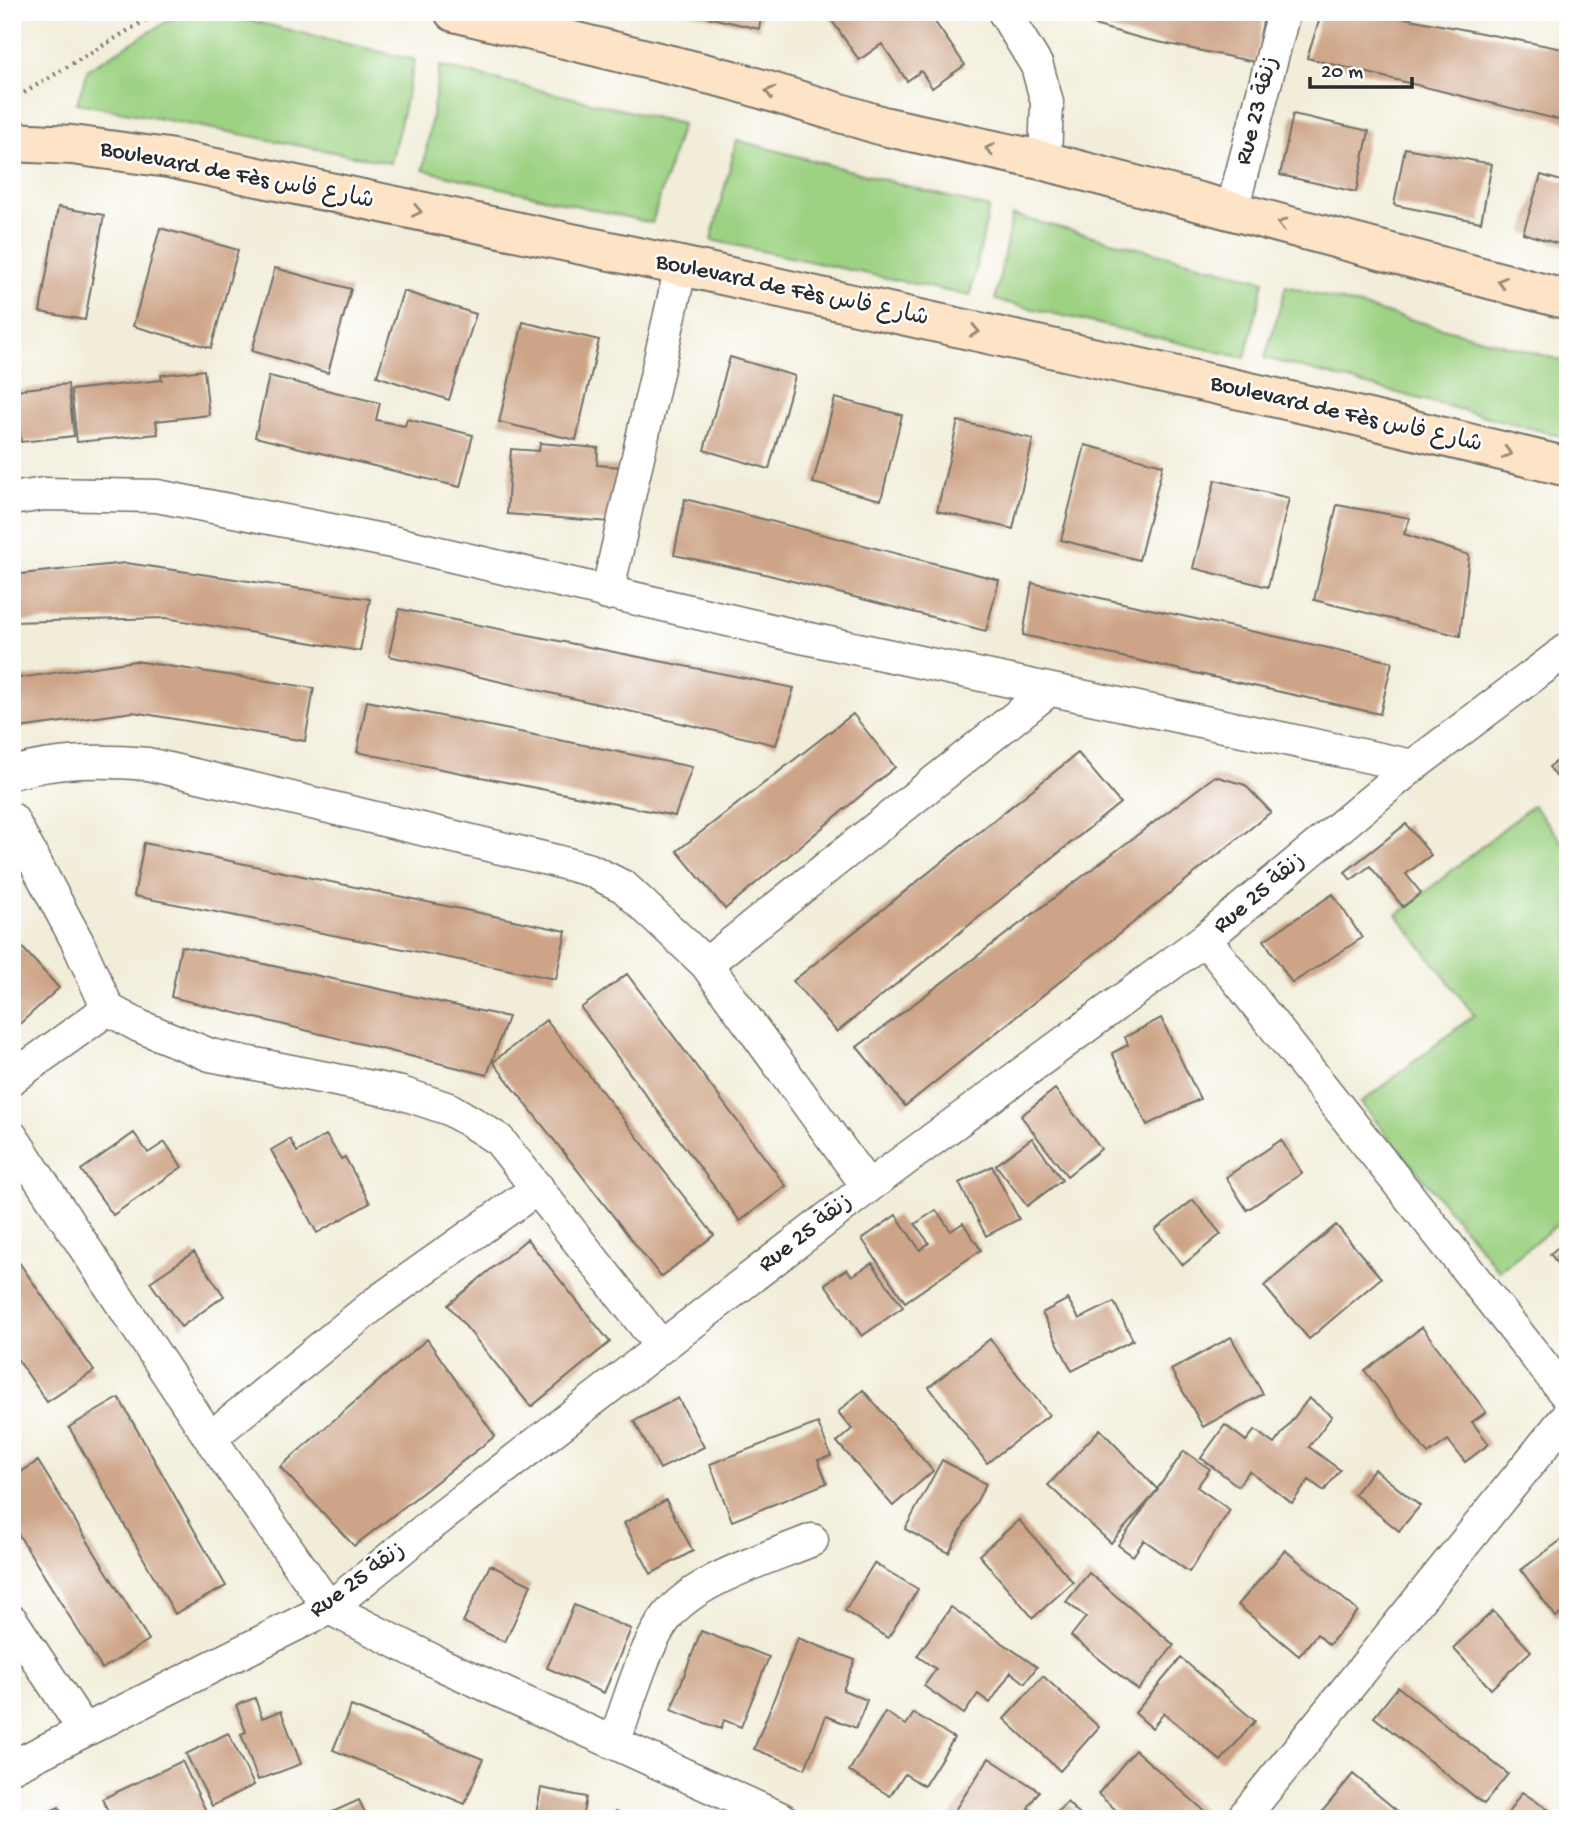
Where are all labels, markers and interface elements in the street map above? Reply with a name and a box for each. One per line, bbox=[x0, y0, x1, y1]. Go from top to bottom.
scale bar bbox=[1310, 46, 1412, 90]
street label: Rue 23 زنقة bbox=[1230, 54, 1286, 168]
text: 20 m bbox=[1321, 61, 1363, 86]
one-way arrow bbox=[765, 85, 777, 100]
street label: Boulevard de Fès شارع فاس bbox=[97, 135, 376, 217]
one-way arrow bbox=[984, 143, 996, 157]
one-way arrow bbox=[411, 202, 423, 217]
one-way arrow bbox=[1276, 217, 1288, 232]
street label: Boulevard de Fès شارع فاس bbox=[652, 248, 931, 334]
one-way arrow bbox=[1496, 276, 1508, 291]
one-way arrow bbox=[969, 323, 981, 338]
street label: Boulevard de Fès شارع فاس bbox=[1206, 369, 1485, 460]
one-way arrow bbox=[1501, 445, 1513, 459]
street label: Rue 25 زنقة bbox=[1208, 847, 1312, 941]
street label: Rue 25 زنقة bbox=[753, 1188, 859, 1280]
street label: Rue 25 زنقة bbox=[304, 1537, 412, 1625]

